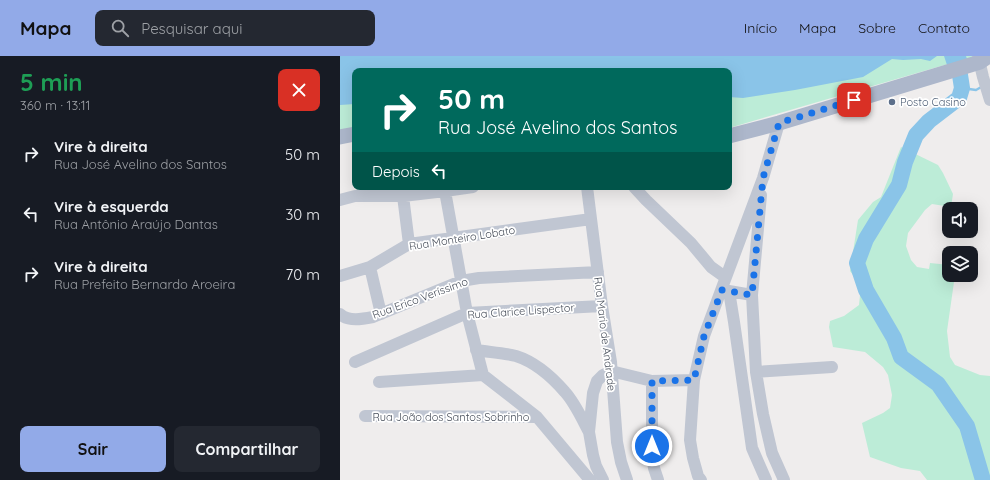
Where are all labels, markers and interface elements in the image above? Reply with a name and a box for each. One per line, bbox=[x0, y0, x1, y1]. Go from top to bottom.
search box bbox=[95, 10, 375, 46]
text: Mapa bbox=[20, 16, 71, 40]
icon: search bbox=[109, 17, 131, 39]
text: Pesquisar aqui bbox=[141, 19, 243, 38]
text: Início bbox=[744, 19, 777, 37]
text: Mapa bbox=[799, 19, 836, 37]
text: Sobre bbox=[858, 19, 896, 37]
text: Contato bbox=[918, 19, 970, 37]
text: 5 min bbox=[20, 67, 83, 97]
button: close bbox=[278, 69, 320, 111]
text: 50 m bbox=[438, 81, 505, 116]
pin bbox=[837, 83, 871, 117]
icon: right bbox=[372, 84, 424, 136]
icon: arrive bbox=[843, 89, 865, 111]
place label: Posto Casino bbox=[900, 95, 966, 109]
text: 360 m · 13:11 bbox=[20, 97, 90, 113]
marker: Posto Casino bbox=[887, 97, 897, 107]
text: Rua José Avelino dos Santos bbox=[438, 116, 677, 139]
text: Vire à direita bbox=[54, 137, 148, 156]
icon: right bbox=[20, 143, 42, 165]
text: 50 m bbox=[285, 145, 320, 164]
text: Rua José Avelino dos Santos bbox=[54, 156, 227, 172]
icon: left bbox=[428, 160, 450, 182]
text: Depois bbox=[372, 162, 420, 181]
text: Vire à esquerda bbox=[54, 197, 169, 216]
map controls bbox=[942, 202, 978, 282]
button: sound bbox=[942, 202, 978, 238]
icon: left bbox=[20, 203, 42, 225]
text: 30 m bbox=[285, 205, 320, 224]
text: Rua Antônio Araújo Dantas bbox=[54, 216, 218, 232]
street label: Rua Monteiro Lobato bbox=[408, 223, 516, 253]
button: layers bbox=[942, 246, 978, 282]
text: Vire à direita bbox=[54, 257, 148, 276]
icon: right bbox=[20, 263, 42, 285]
text: 70 m bbox=[286, 265, 320, 284]
street label: Rua Erico Veríssimo bbox=[370, 274, 470, 322]
text: Rua Prefeito Bernardo Aroeira bbox=[54, 276, 235, 292]
street label: Rua Mario de Andrade bbox=[591, 276, 619, 392]
street label: Rua Clarice Lispector bbox=[467, 300, 576, 322]
street label: Rua João dos Santos Sobrinho bbox=[373, 410, 530, 424]
position arrow bbox=[631, 425, 673, 467]
button: Sair bbox=[20, 426, 166, 472]
button: Compartilhar bbox=[174, 426, 320, 472]

